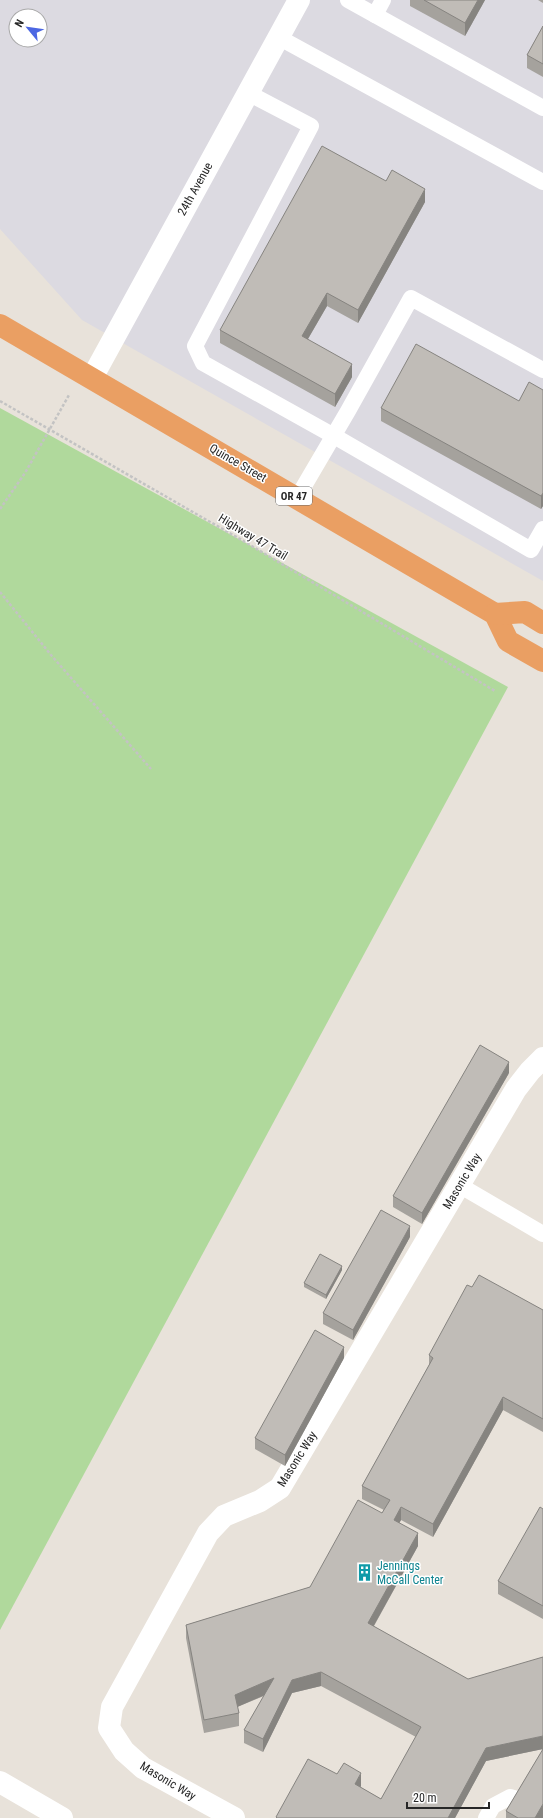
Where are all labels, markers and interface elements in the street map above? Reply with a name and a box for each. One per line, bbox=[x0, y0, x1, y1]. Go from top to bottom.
north arrow bbox=[8, 8, 48, 48]
text: N bbox=[12, 17, 27, 29]
street label: 24th Avenue bbox=[175, 160, 215, 218]
street label: Quince Street bbox=[207, 441, 269, 485]
road number: OR 47 bbox=[276, 487, 312, 505]
street label: Highway 47 Trail bbox=[216, 511, 290, 563]
street label: Masonic Way bbox=[440, 1150, 484, 1212]
street label: Masonic Way bbox=[274, 1429, 320, 1489]
place label: Jennings McCall Center bbox=[377, 1559, 444, 1587]
building icon: Jennings McCall Center bbox=[354, 1563, 374, 1583]
street label: Masonic Way bbox=[137, 1759, 199, 1803]
scale bar bbox=[407, 1784, 489, 1810]
text: 20 m bbox=[413, 1791, 437, 1805]

